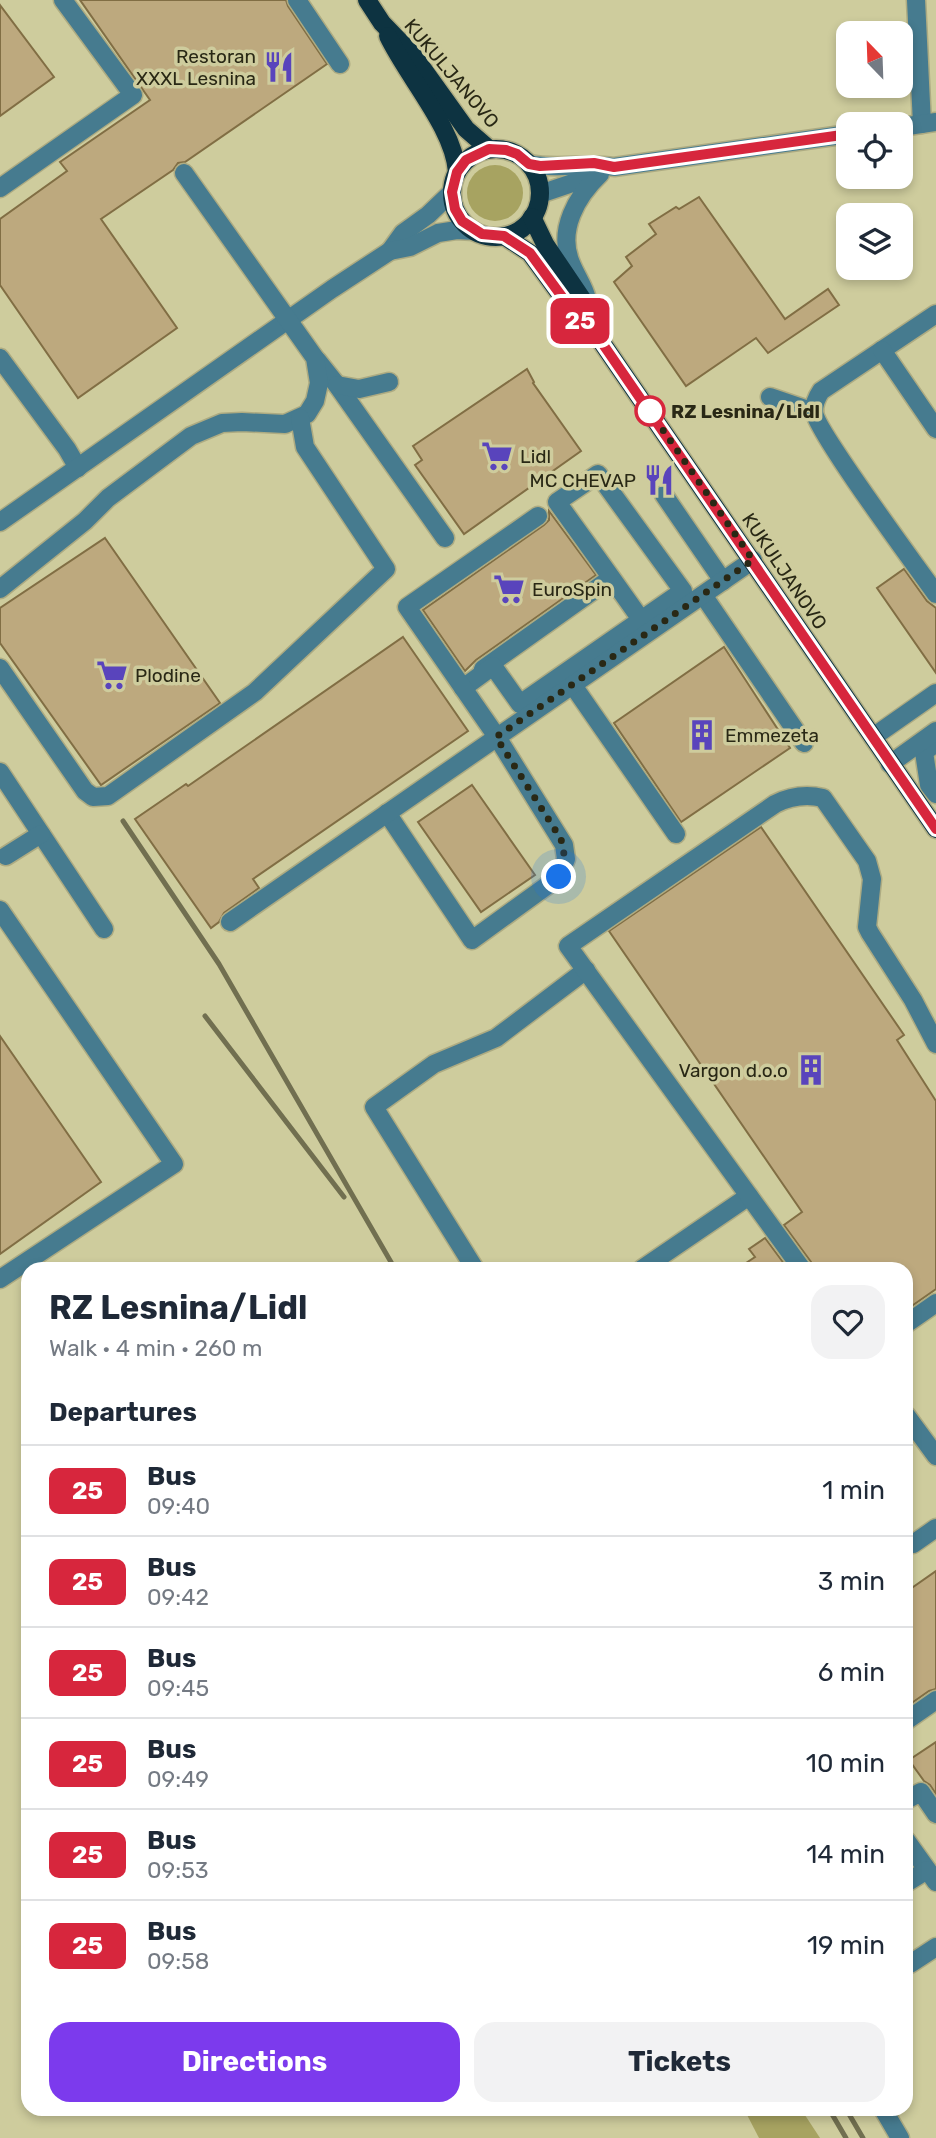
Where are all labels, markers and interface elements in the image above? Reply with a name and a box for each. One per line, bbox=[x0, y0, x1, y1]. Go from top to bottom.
street label: KUKULJANOVO bbox=[399, 14, 504, 133]
north arrow bbox=[836, 21, 914, 98]
map controls bbox=[836, 21, 913, 280]
place label: Restoran XXXL Lesnina bbox=[136, 45, 256, 90]
restaurant icon: Restoran XXXL Lesnina bbox=[262, 50, 296, 84]
button: locate bbox=[836, 112, 913, 189]
button: layers bbox=[836, 203, 913, 280]
line badge: 25 bbox=[548, 298, 612, 344]
text: 25 bbox=[564, 307, 596, 335]
marker: RZ Lesnina/Lidl bbox=[635, 396, 665, 426]
place label: RZ Lesnina/Lidl bbox=[671, 400, 820, 423]
supermarket icon: Lidl bbox=[480, 439, 514, 473]
place label: Lidl bbox=[520, 445, 551, 468]
restaurant icon: MC CHEVAP bbox=[642, 463, 676, 497]
place label: MC CHEVAP bbox=[530, 469, 636, 492]
street label: KUKULJANOVO bbox=[737, 509, 832, 634]
supermarket icon: EuroSpin bbox=[492, 572, 526, 606]
place label: EuroSpin bbox=[532, 578, 612, 601]
supermarket icon: Plodine bbox=[95, 658, 129, 692]
place label: Plodine bbox=[135, 664, 201, 687]
building icon: Emmezeta bbox=[685, 718, 719, 752]
place label: Emmezeta bbox=[725, 724, 819, 747]
your location bbox=[541, 859, 576, 894]
building icon: Vargon d.o.o bbox=[794, 1053, 828, 1087]
place label: Vargon d.o.o bbox=[679, 1059, 788, 1082]
button: heart bbox=[811, 1285, 885, 1359]
text: RZ Lesnina/Lidl bbox=[49, 1288, 308, 1327]
text: Walk · 4 min · 260 m bbox=[49, 1334, 263, 1362]
text: Departures bbox=[49, 1397, 197, 1428]
text: Bus bbox=[147, 1461, 196, 1492]
text: 1 min bbox=[822, 1475, 885, 1506]
text: 25 bbox=[72, 1477, 103, 1505]
text: 09:40 bbox=[147, 1492, 210, 1520]
text: Bus bbox=[147, 1552, 196, 1583]
text: 3 min bbox=[818, 1566, 885, 1597]
text: 25 bbox=[72, 1568, 103, 1596]
text: 09:42 bbox=[147, 1583, 209, 1611]
text: Bus bbox=[147, 1643, 196, 1674]
text: 6 min bbox=[818, 1657, 885, 1688]
text: 25 bbox=[72, 1659, 103, 1687]
text: 09:45 bbox=[147, 1674, 209, 1702]
text: Bus bbox=[147, 1734, 196, 1765]
text: 10 min bbox=[806, 1748, 885, 1779]
text: 25 bbox=[72, 1750, 103, 1778]
text: 09:49 bbox=[147, 1765, 209, 1793]
text: Bus bbox=[147, 1825, 196, 1856]
text: 14 min bbox=[806, 1839, 885, 1870]
text: 25 bbox=[72, 1841, 103, 1869]
text: 09:53 bbox=[147, 1856, 209, 1884]
text: Bus bbox=[147, 1916, 196, 1947]
text: 19 min bbox=[807, 1930, 885, 1961]
text: 25 bbox=[72, 1932, 103, 1960]
text: 09:58 bbox=[147, 1947, 209, 1975]
button: Directions bbox=[49, 2022, 460, 2102]
button: Tickets bbox=[474, 2022, 885, 2102]

